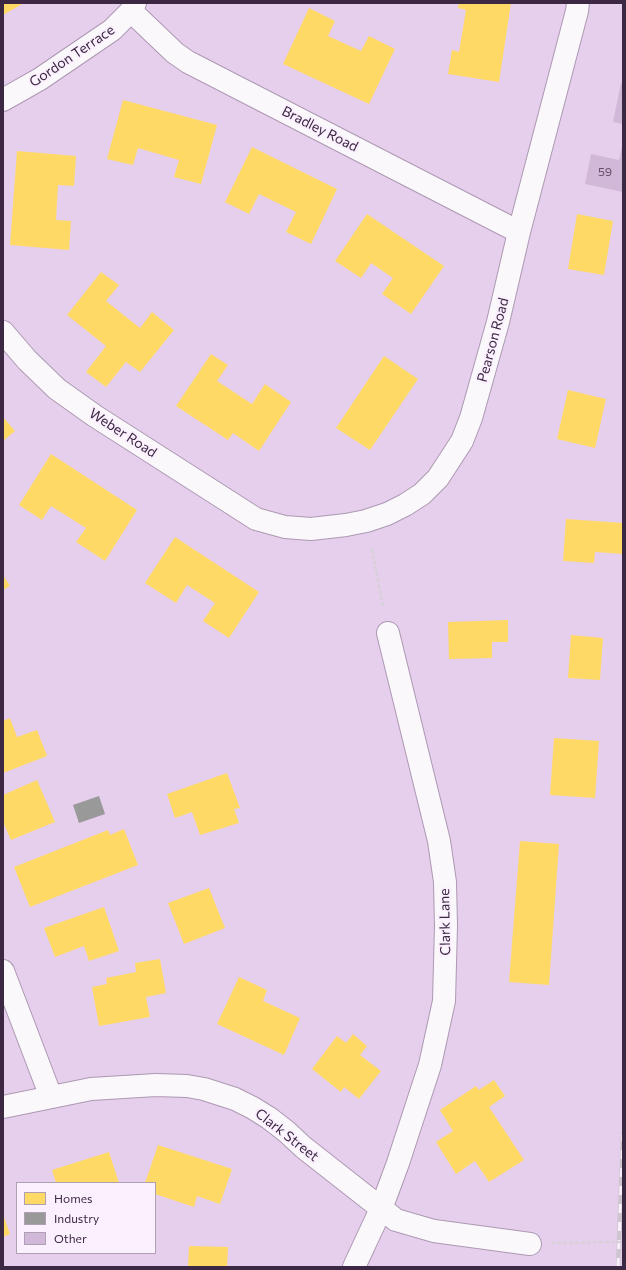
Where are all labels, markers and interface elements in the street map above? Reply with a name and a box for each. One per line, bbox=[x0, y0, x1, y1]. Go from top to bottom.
street label: Gordon Terrace bbox=[26, 21, 118, 91]
street label: Bradley Road bbox=[279, 103, 361, 155]
house number: 59 bbox=[598, 165, 612, 179]
street label: Pearson Road bbox=[474, 296, 512, 384]
street label: Weber Road bbox=[86, 405, 160, 461]
street label: Clark Lane bbox=[436, 888, 454, 956]
street label: Clark Street bbox=[252, 1105, 322, 1165]
legend bbox=[16, 1182, 156, 1254]
text: Homes bbox=[54, 1191, 92, 1205]
text: Industry bbox=[54, 1211, 99, 1225]
text: Other bbox=[54, 1231, 87, 1245]

